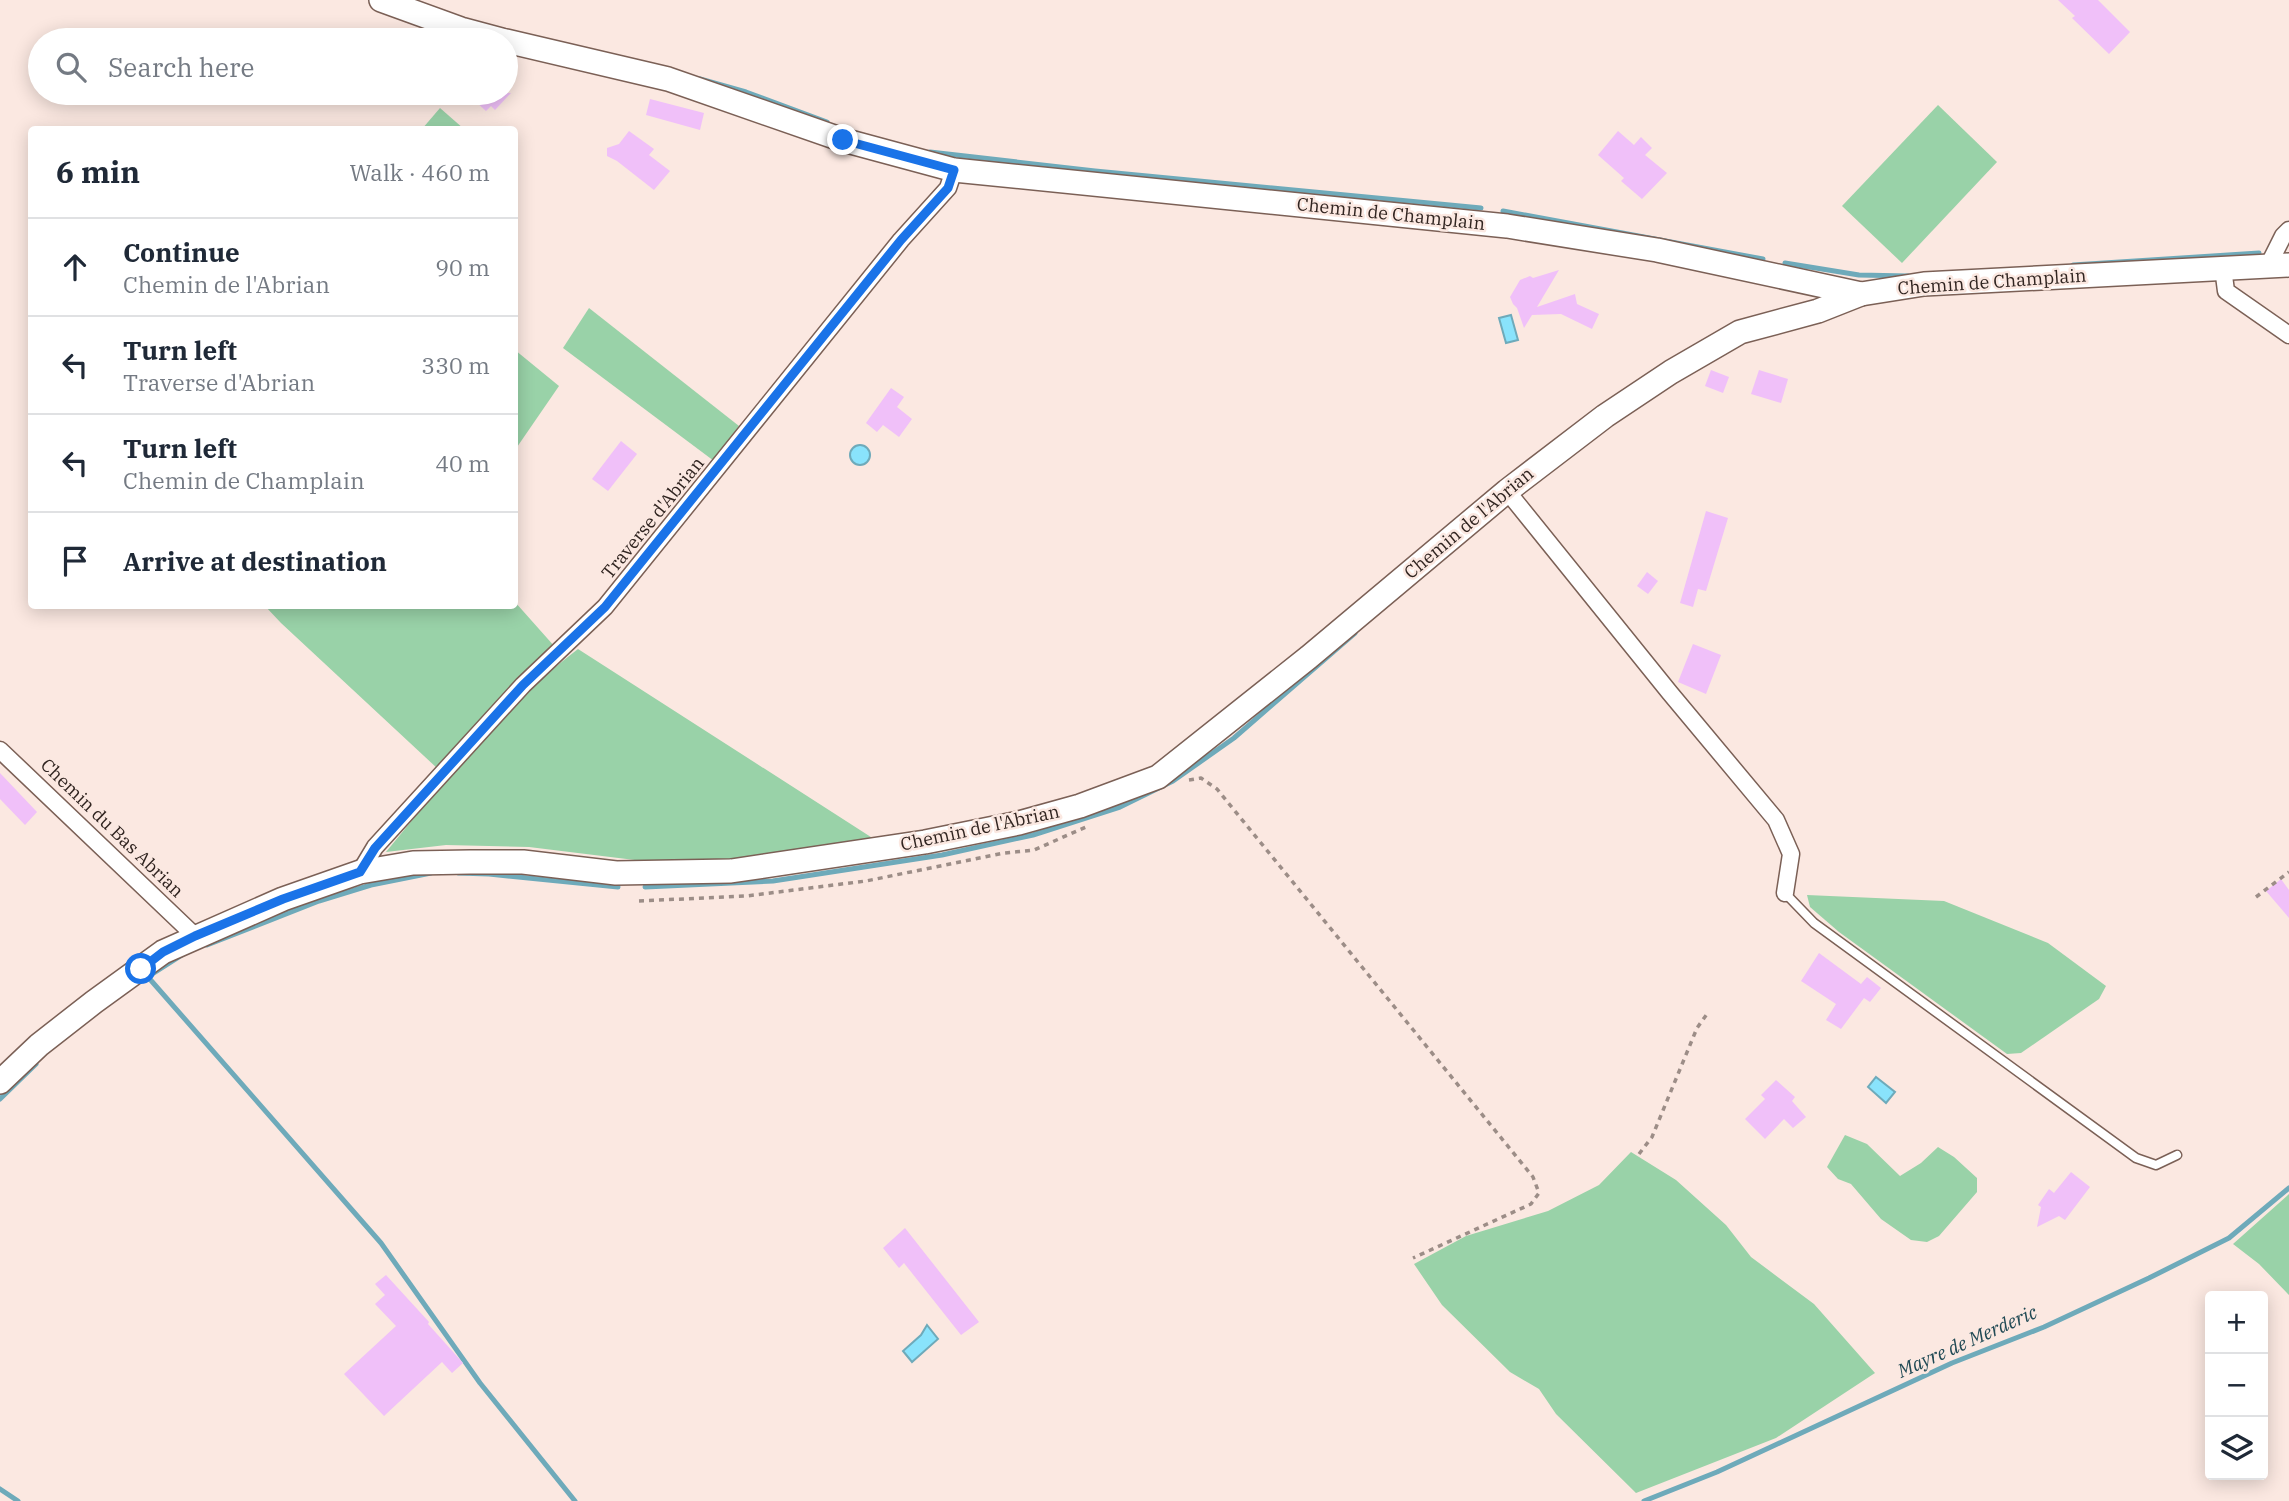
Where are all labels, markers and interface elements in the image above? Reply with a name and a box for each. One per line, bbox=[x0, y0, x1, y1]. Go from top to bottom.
search box bbox=[28, 28, 518, 105]
icon: search bbox=[52, 48, 90, 86]
text: Search here bbox=[108, 50, 254, 84]
route end bbox=[827, 124, 858, 155]
text: 6 min bbox=[56, 152, 140, 191]
text: Walk · 460 m bbox=[349, 157, 490, 187]
street label: Chemin de Champlain bbox=[1296, 192, 1486, 235]
text: Continue bbox=[123, 235, 240, 269]
icon: ahead bbox=[56, 248, 94, 286]
text: 90 m bbox=[435, 252, 490, 282]
street label: Chemin de Champlain bbox=[1897, 263, 2087, 300]
text: Chemin de l'Abrian bbox=[123, 269, 330, 299]
text: Turn left bbox=[123, 333, 237, 367]
icon: left bbox=[56, 346, 94, 384]
text: 330 m bbox=[421, 350, 490, 380]
text: Traverse d'Abrian bbox=[123, 367, 315, 397]
text: Turn left bbox=[123, 431, 237, 465]
icon: left bbox=[56, 444, 94, 482]
text: 40 m bbox=[435, 448, 490, 478]
street label: Traverse d'Abrian bbox=[596, 452, 709, 583]
street label: Chemin de l'Abrian bbox=[1399, 462, 1538, 584]
text: Chemin de Champlain bbox=[123, 465, 365, 495]
icon: arrive bbox=[56, 542, 94, 580]
text: Arrive at destination bbox=[123, 544, 387, 578]
street label: Chemin du Bas Abrian bbox=[36, 753, 189, 902]
street label: Chemin de l'Abrian bbox=[898, 799, 1062, 856]
route start bbox=[125, 953, 156, 984]
map controls bbox=[2205, 1291, 2268, 1480]
button: + bbox=[2205, 1291, 2268, 1354]
water label: Mayre de Merderic bbox=[1893, 1300, 2040, 1383]
button: − bbox=[2205, 1354, 2268, 1417]
button: layers bbox=[2205, 1417, 2268, 1480]

